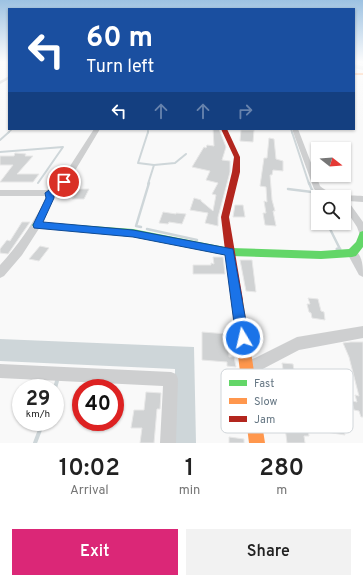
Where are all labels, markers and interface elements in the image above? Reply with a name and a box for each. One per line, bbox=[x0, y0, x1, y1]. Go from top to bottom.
text: 60 m bbox=[86, 21, 153, 57]
icon: left bbox=[20, 24, 72, 76]
text: Turn left bbox=[86, 56, 154, 79]
icon: left bbox=[108, 100, 130, 122]
icon: ahead bbox=[150, 100, 172, 122]
icon: ahead bbox=[192, 100, 214, 122]
icon: right bbox=[234, 100, 256, 122]
north arrow bbox=[311, 142, 351, 182]
map controls bbox=[311, 142, 351, 230]
pin bbox=[47, 165, 81, 199]
icon: arrive bbox=[53, 171, 75, 193]
button: search bbox=[311, 190, 351, 230]
position arrow bbox=[222, 317, 264, 359]
legend bbox=[221, 369, 353, 433]
text: Fast bbox=[254, 377, 274, 391]
speed limit sign: 40 bbox=[72, 379, 124, 431]
text: 29 bbox=[26, 387, 50, 413]
text: Slow bbox=[254, 395, 277, 409]
text: km/h bbox=[26, 408, 50, 421]
text: Jam bbox=[254, 413, 275, 427]
text: 10:02 bbox=[59, 454, 120, 484]
text: 1 bbox=[185, 454, 194, 484]
text: 280 bbox=[259, 454, 304, 484]
text: Arrival bbox=[70, 483, 109, 499]
text: min bbox=[179, 483, 200, 499]
text: m bbox=[276, 483, 287, 499]
button: Exit bbox=[12, 529, 178, 575]
button: Share bbox=[186, 529, 351, 575]

